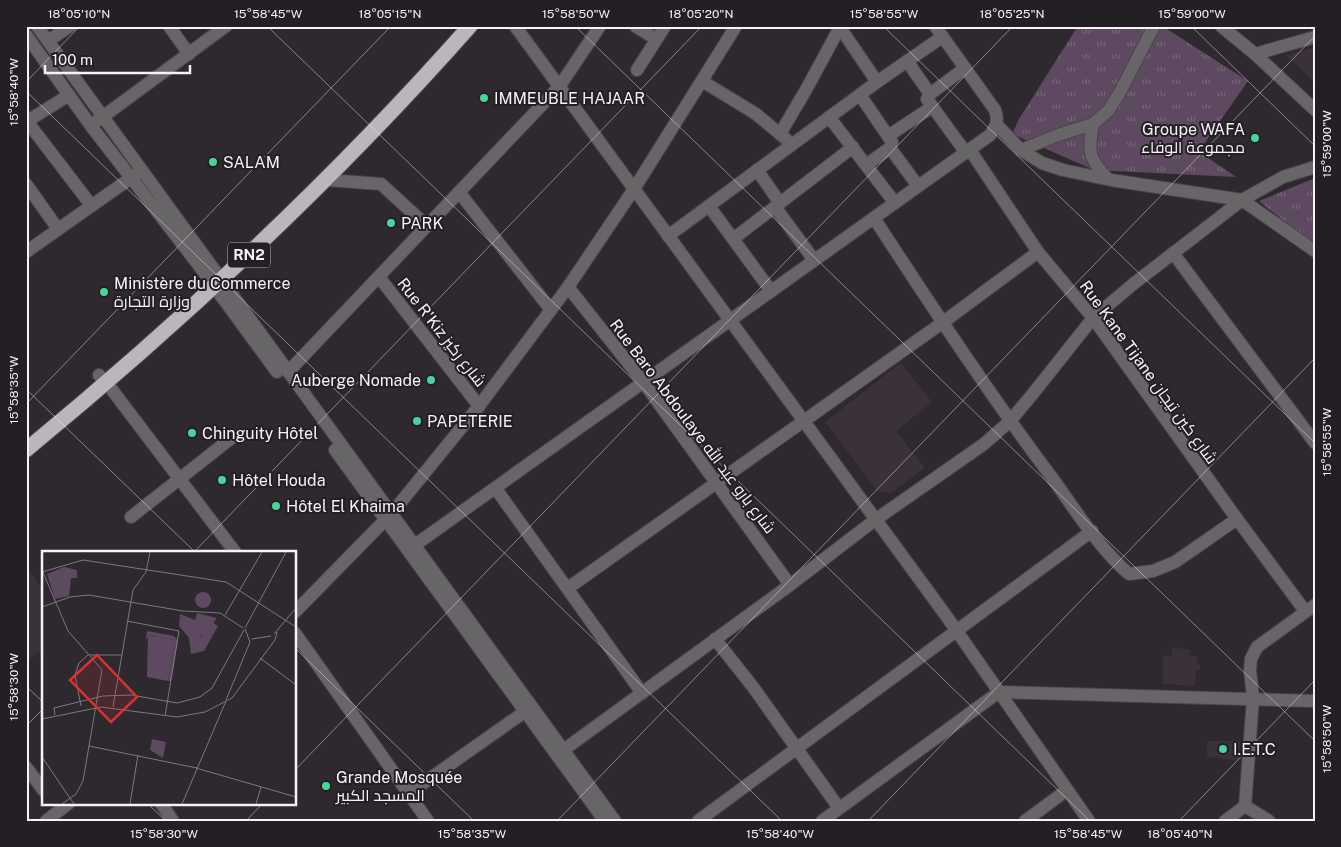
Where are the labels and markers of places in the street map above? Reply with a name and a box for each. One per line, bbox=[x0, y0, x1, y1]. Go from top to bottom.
place label: IMMEUBLE HAJAAR bbox=[494, 89, 645, 108]
marker: IMMEUBLE HAJAAR bbox=[478, 92, 490, 104]
place label: Groupe WAFA مجموعة الوفاء bbox=[1141, 120, 1245, 157]
marker: Groupe WAFA مجموعة الوفاء bbox=[1249, 132, 1261, 144]
place label: SALAM bbox=[223, 153, 280, 172]
marker: SALAM bbox=[207, 156, 219, 168]
place label: PARK bbox=[401, 214, 443, 233]
marker: PARK bbox=[385, 217, 397, 229]
place label: Ministère du Commerce وزارة التجارة bbox=[114, 274, 291, 311]
marker: Ministère du Commerce وزارة التجارة bbox=[98, 286, 110, 298]
place label: Auberge Nomade bbox=[291, 371, 421, 390]
marker: Auberge Nomade bbox=[425, 374, 437, 386]
place label: PAPETERIE bbox=[427, 412, 513, 431]
marker: PAPETERIE bbox=[411, 415, 423, 427]
place label: Chinguity Hôtel bbox=[202, 424, 318, 443]
marker: Chinguity Hôtel bbox=[186, 427, 198, 439]
place label: Hôtel Houda bbox=[232, 471, 325, 490]
marker: Hôtel Houda bbox=[216, 474, 228, 486]
place label: Hôtel El Khaima bbox=[286, 497, 405, 516]
marker: Hôtel El Khaima bbox=[270, 500, 282, 512]
place label: I.E.T.C bbox=[1233, 740, 1276, 759]
marker: I.E.T.C bbox=[1217, 743, 1229, 755]
place label: Grande Mosquée المسجد الكبير bbox=[335, 768, 462, 805]
marker: Grande Mosquée المسجد الكبير bbox=[320, 780, 332, 792]

